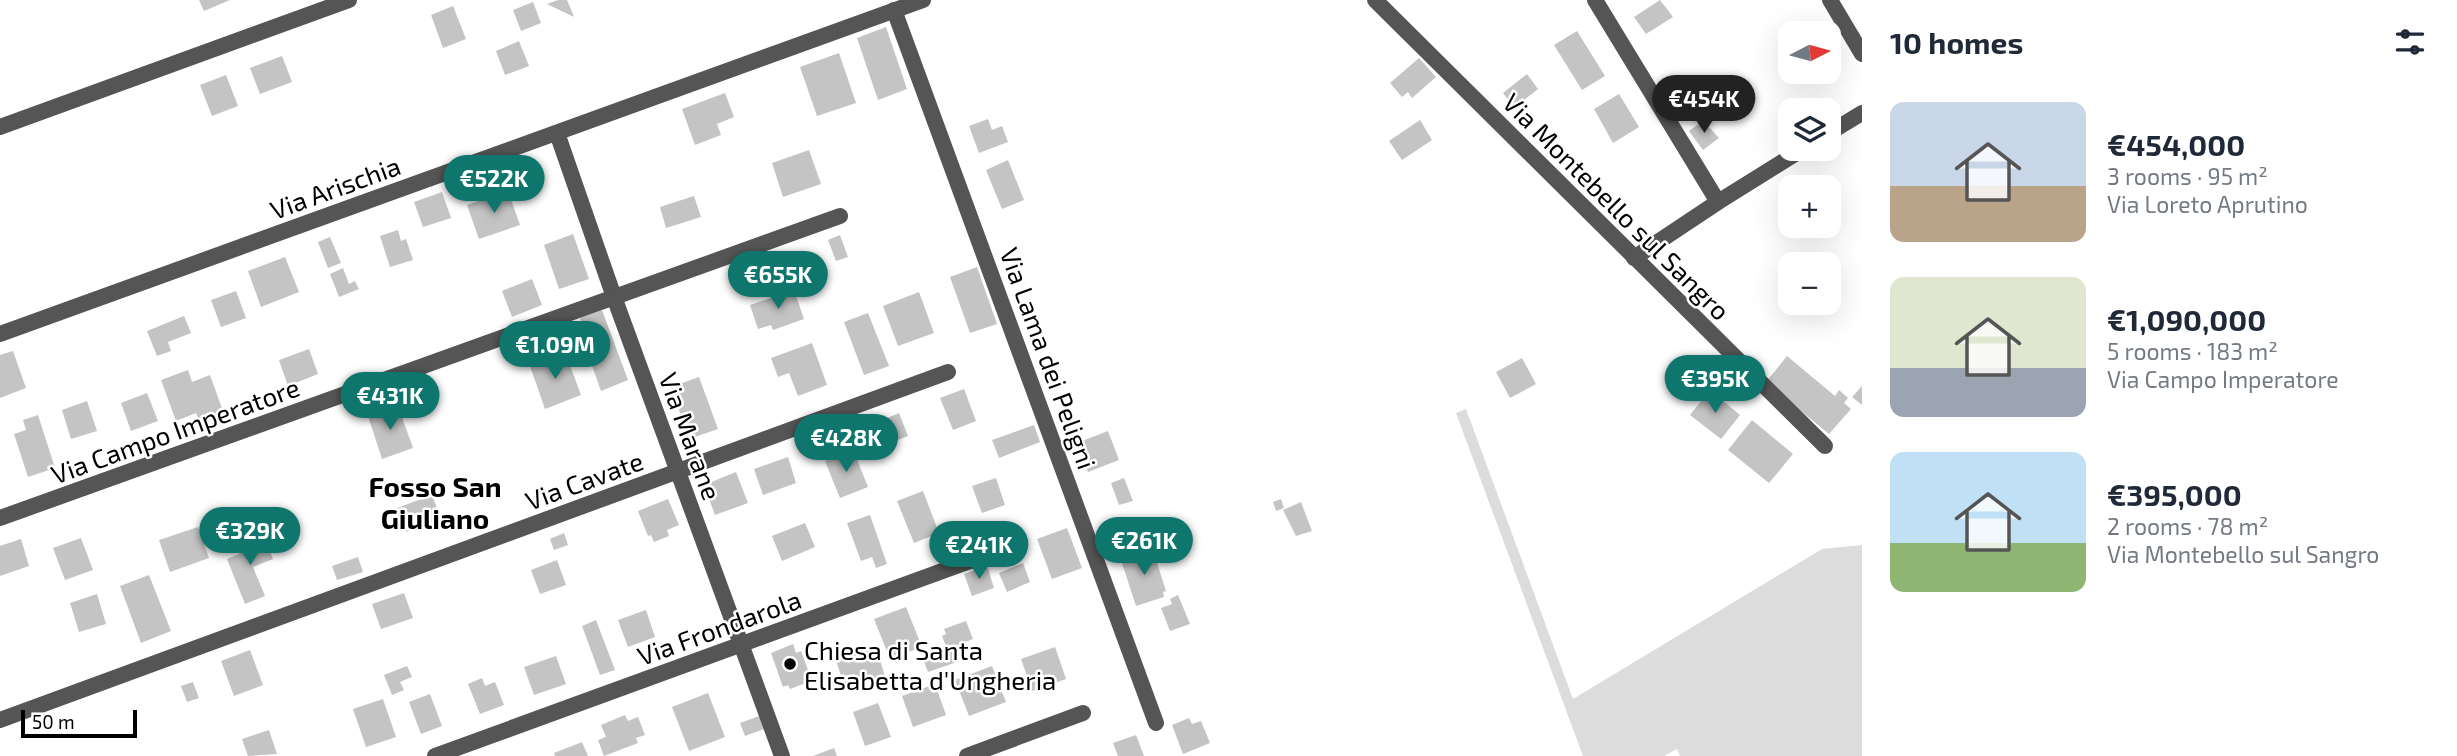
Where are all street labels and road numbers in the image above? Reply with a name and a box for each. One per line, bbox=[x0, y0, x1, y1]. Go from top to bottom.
street label: Via Montebello sul Sangro bbox=[1497, 86, 1737, 326]
street label: Via Arischia bbox=[266, 149, 404, 225]
street label: Via Lama dei Peligni bbox=[995, 243, 1103, 473]
street label: Via Marane bbox=[654, 368, 728, 504]
street label: Via Campo Imperatore bbox=[47, 371, 303, 489]
street label: Via Cavate bbox=[521, 444, 647, 516]
street label: Via Frondarola bbox=[633, 583, 805, 671]

